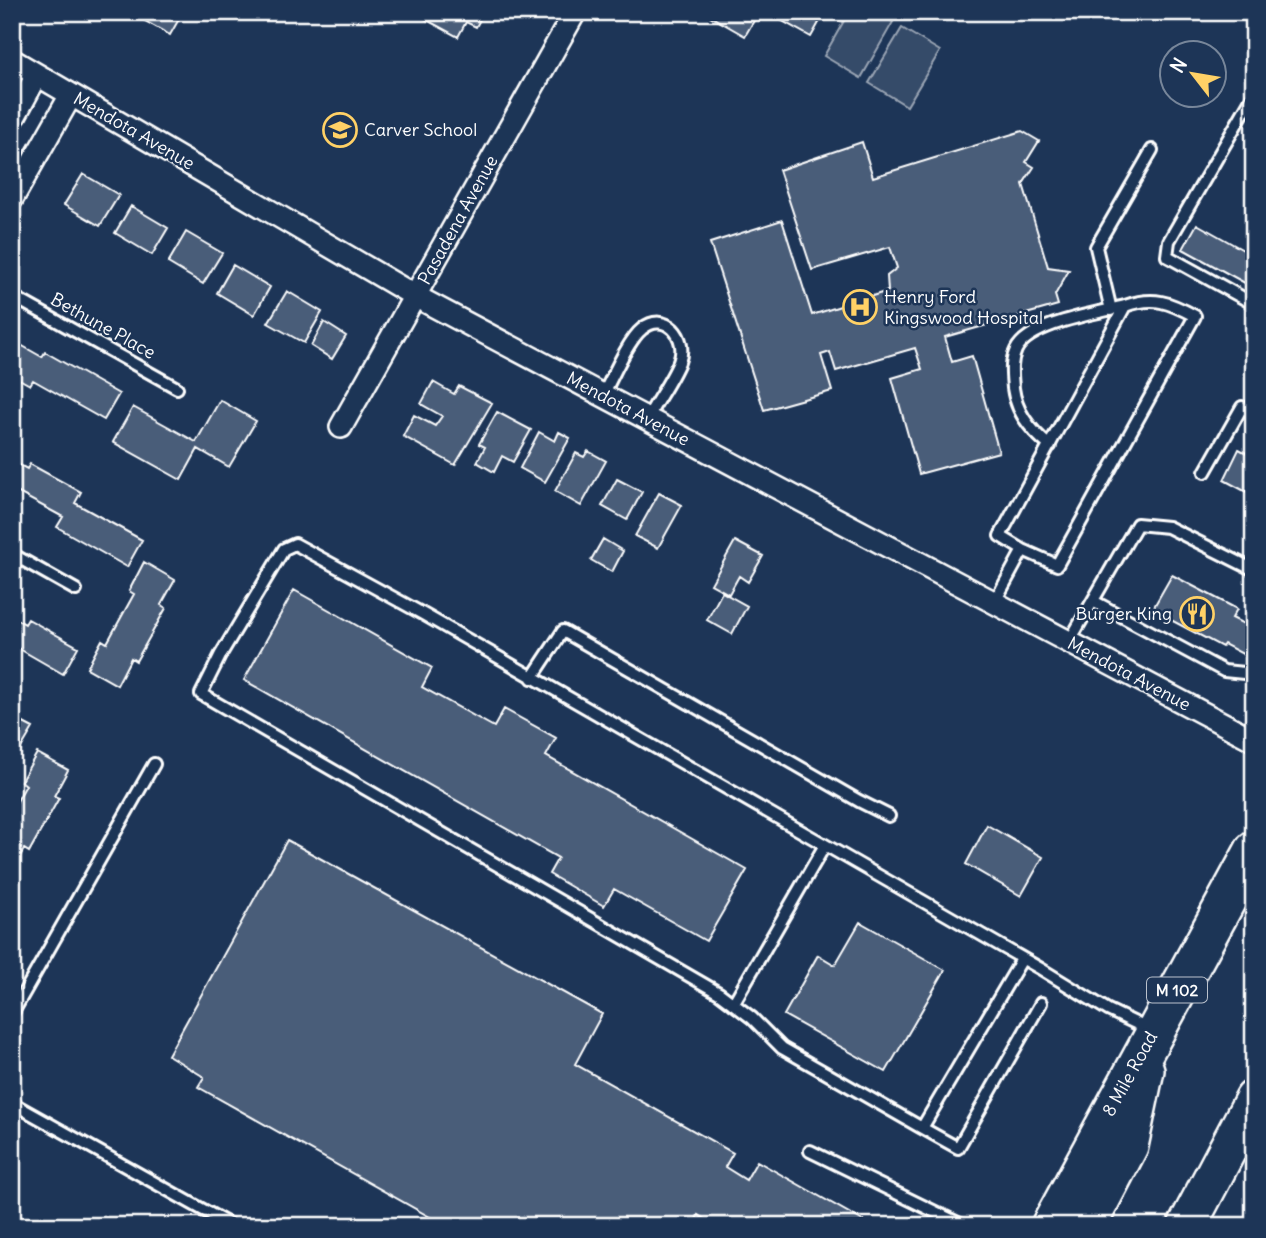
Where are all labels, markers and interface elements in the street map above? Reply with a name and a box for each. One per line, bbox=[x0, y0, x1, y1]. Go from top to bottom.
north arrow bbox=[1158, 38, 1228, 108]
text: N bbox=[1165, 53, 1192, 77]
street label: Mendota Avenue bbox=[70, 87, 199, 175]
school or university icon: Carver School bbox=[321, 111, 359, 149]
place label: Carver School bbox=[364, 118, 477, 141]
street label: Pasadena Avenue bbox=[412, 151, 503, 289]
place label: Henry Ford Kingswood Hospital bbox=[884, 285, 1043, 329]
street label: Bethune Place bbox=[47, 287, 160, 364]
hospital icon: Henry Ford Kingswood Hospital bbox=[841, 288, 879, 326]
street label: Mendota Avenue bbox=[563, 366, 694, 451]
restaurant icon: Burger King bbox=[1178, 595, 1216, 633]
place label: Burger King bbox=[1076, 602, 1172, 625]
street label: Mendota Avenue bbox=[1064, 631, 1195, 716]
road number: M 102 bbox=[1147, 978, 1207, 1002]
street label: 8 Mile Road bbox=[1097, 1027, 1162, 1120]

